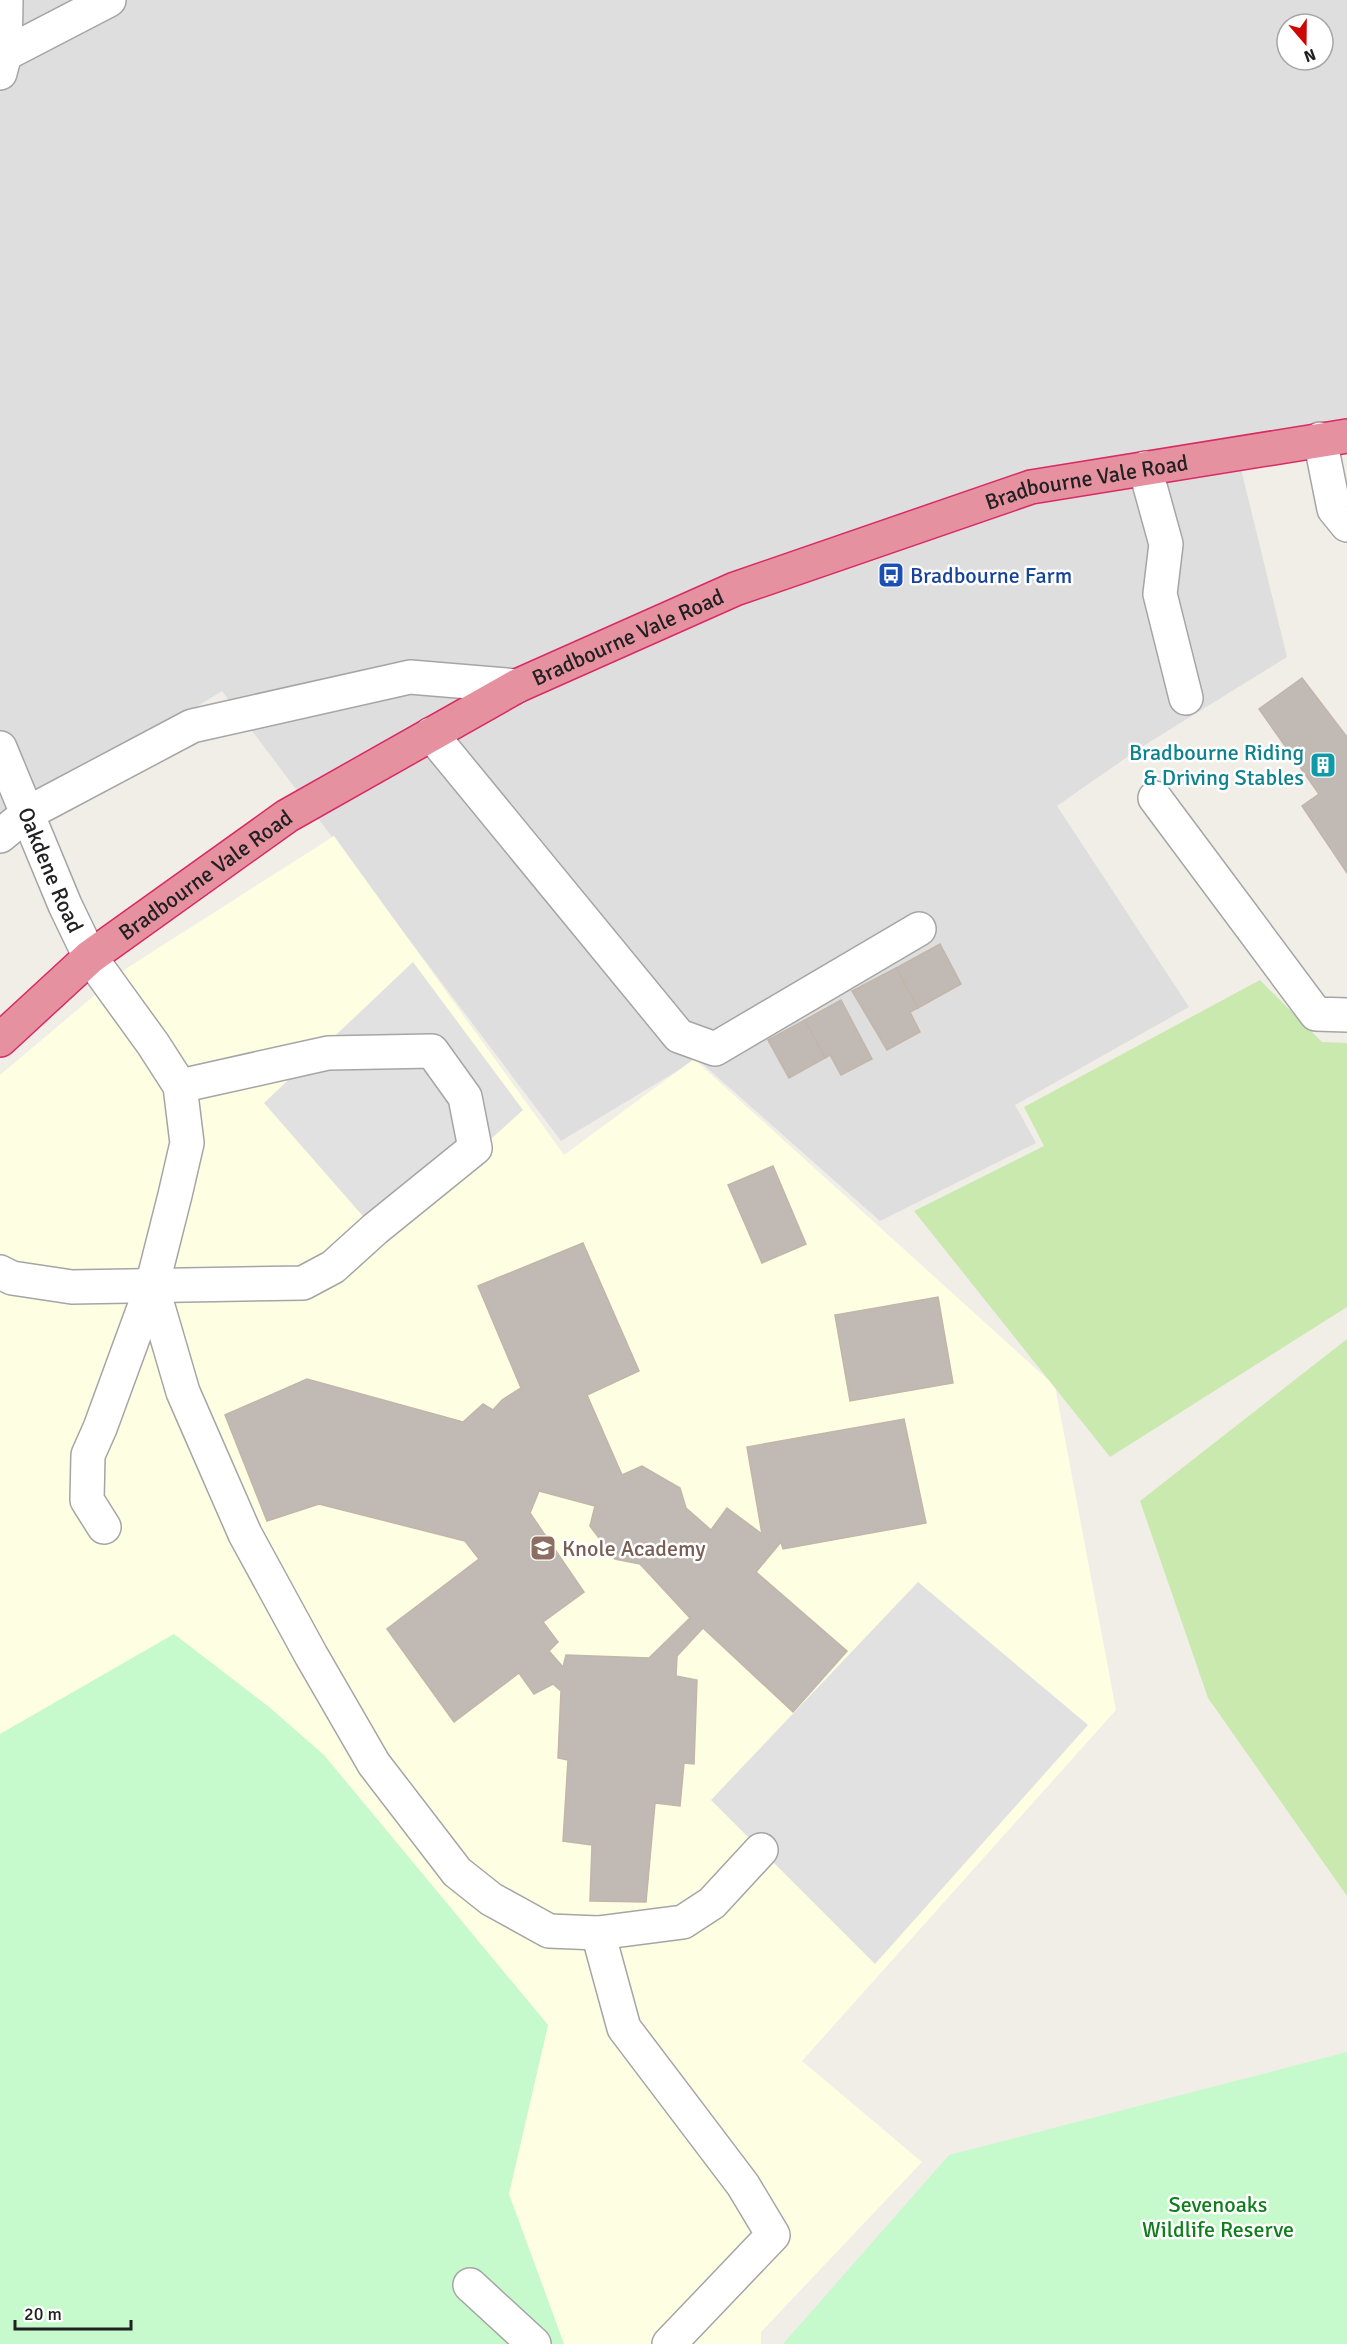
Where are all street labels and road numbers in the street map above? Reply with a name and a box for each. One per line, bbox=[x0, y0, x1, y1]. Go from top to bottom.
street label: Bradbourne Vale Road bbox=[981, 449, 1190, 516]
street label: Bradbourne Vale Road bbox=[528, 583, 728, 692]
street label: Oakdene Road bbox=[12, 803, 89, 937]
street label: Bradbourne Vale Road bbox=[113, 804, 297, 946]

